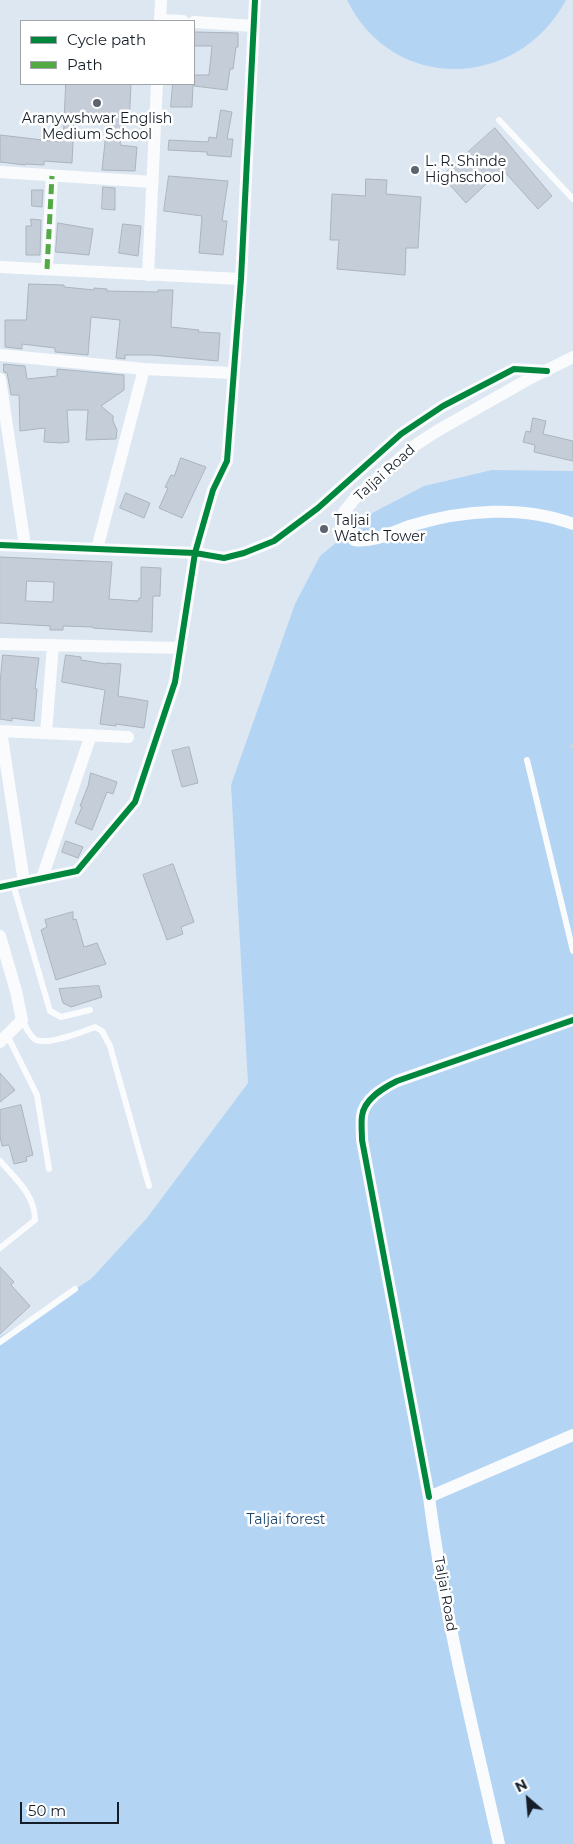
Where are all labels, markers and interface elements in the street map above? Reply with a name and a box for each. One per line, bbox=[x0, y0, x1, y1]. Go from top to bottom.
legend bbox=[20, 20, 195, 85]
text: Cycle path bbox=[67, 30, 146, 49]
text: Path bbox=[67, 55, 103, 74]
marker: Aranywshwar English Medium School bbox=[91, 97, 103, 109]
place label: Aranywshwar English Medium School bbox=[22, 111, 172, 144]
place label: L. R. Shinde Highschool bbox=[425, 154, 506, 186]
marker: L. R. Shinde Highschool bbox=[409, 164, 421, 176]
street label: Taljai Road bbox=[351, 441, 419, 505]
place label: Taljai Watch Tower bbox=[334, 513, 425, 546]
marker: Taljai Watch Tower bbox=[318, 523, 330, 535]
park label: Taljai forest bbox=[247, 1512, 325, 1528]
street label: Taljai Road bbox=[430, 1555, 460, 1633]
north arrow bbox=[503, 1774, 553, 1824]
text: N bbox=[512, 1775, 530, 1796]
scale bar bbox=[22, 1792, 121, 1824]
text: 50 m bbox=[28, 1801, 66, 1820]

